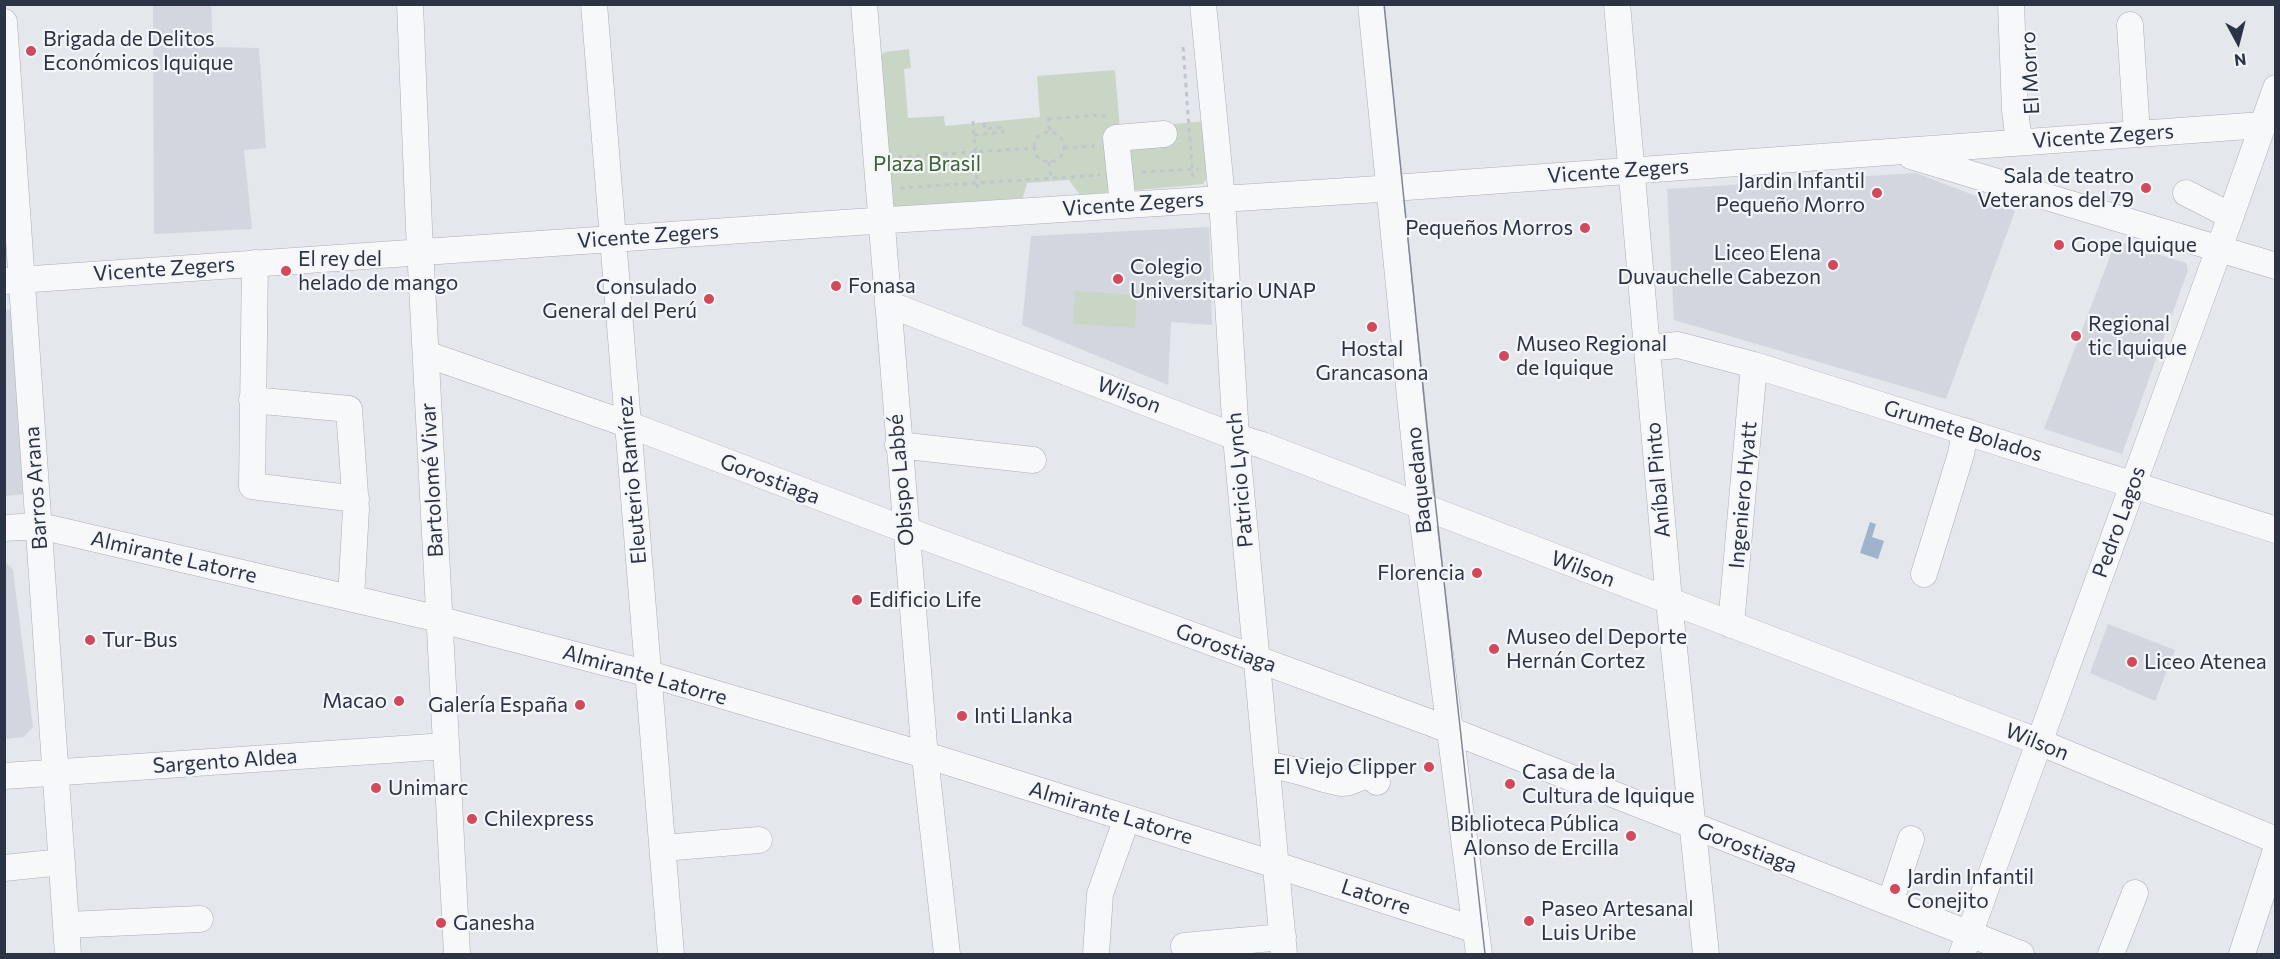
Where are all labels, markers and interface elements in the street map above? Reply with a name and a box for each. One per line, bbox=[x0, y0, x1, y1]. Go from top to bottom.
north arrow bbox=[2208, 12, 2268, 72]
place label: Brigada de Delitos Económicos Iquique bbox=[43, 26, 233, 76]
street label: El Morro bbox=[2015, 31, 2045, 115]
marker: Brigada de Delitos Económicos Iquique bbox=[24, 44, 38, 58]
text: N bbox=[2233, 50, 2247, 71]
street label: Vicente Zegers bbox=[2031, 118, 2175, 154]
park label: Plaza Brasil bbox=[873, 151, 981, 177]
street label: Vicente Zegers bbox=[1546, 153, 1690, 189]
place label: Sala de teatro Veteranos del 79 bbox=[1977, 163, 2134, 213]
place label: Jardin Infantil Pequeño Morro bbox=[1716, 168, 1865, 218]
marker: Sala de teatro Veteranos del 79 bbox=[2139, 181, 2153, 195]
street label: Vicente Zegers bbox=[1061, 186, 1205, 222]
marker: Jardin Infantil Pequeño Morro bbox=[1870, 186, 1884, 200]
place label: Pequeños Morros bbox=[1405, 215, 1573, 241]
street label: Vicente Zegers bbox=[576, 218, 720, 254]
marker: Pequeños Morros bbox=[1578, 221, 1592, 235]
place label: Gope Iquique bbox=[2071, 232, 2197, 258]
marker: Gope Iquique bbox=[2052, 238, 2066, 252]
place label: Liceo Elena Duvauchelle Cabezon bbox=[1617, 240, 1821, 290]
place label: El rey del helado de mango bbox=[298, 246, 458, 296]
street label: Vicente Zegers bbox=[92, 251, 236, 287]
place label: Colegio Universitario UNAP bbox=[1130, 254, 1316, 304]
marker: Liceo Elena Duvauchelle Cabezon bbox=[1826, 258, 1840, 272]
marker: El rey del helado de mango bbox=[279, 264, 293, 278]
marker: Colegio Universitario UNAP bbox=[1111, 272, 1125, 286]
place label: Fonasa bbox=[848, 273, 916, 299]
place label: Consulado General del Perú bbox=[542, 274, 697, 324]
marker: Fonasa bbox=[829, 279, 843, 293]
marker: Consulado General del Perú bbox=[702, 292, 716, 306]
place label: Regional tic Iquique bbox=[2088, 311, 2187, 361]
marker: Hostal Grancasona bbox=[1365, 320, 1379, 334]
marker: Regional tic Iquique bbox=[2069, 329, 2083, 343]
place label: Museo Regional de Iquique bbox=[1516, 331, 1667, 381]
place label: Hostal Grancasona bbox=[1315, 336, 1429, 386]
marker: Museo Regional de Iquique bbox=[1497, 349, 1511, 363]
street label: Wilson bbox=[1094, 371, 1164, 419]
street label: Eleuterio Ramírez bbox=[612, 395, 652, 565]
street label: Grumete Bolados bbox=[1881, 395, 2045, 467]
street label: Bartolomé Vivar bbox=[415, 402, 449, 558]
street label: Patricio Lynch bbox=[1222, 411, 1258, 549]
street label: Obispo Labbé bbox=[883, 413, 919, 547]
street label: Ingeniero Hyatt bbox=[1724, 420, 1762, 570]
street label: Aníbal Pinto bbox=[1640, 421, 1676, 539]
street label: Baquedano bbox=[1401, 425, 1437, 535]
street label: Barros Arana bbox=[19, 426, 53, 550]
street label: Gorostiaga bbox=[716, 448, 824, 510]
street label: Pedro Lagos bbox=[2087, 463, 2151, 581]
street label: Almirante Latorre bbox=[88, 526, 260, 588]
street label: Wilson bbox=[1548, 545, 1618, 593]
place label: Florencia bbox=[1377, 560, 1465, 586]
marker: Florencia bbox=[1470, 566, 1484, 580]
place label: Edificio Life bbox=[869, 587, 981, 613]
marker: Edificio Life bbox=[850, 593, 864, 607]
street label: Gorostiaga bbox=[1172, 618, 1280, 678]
place label: Museo del Deporte Hernán Cortez bbox=[1506, 624, 1687, 674]
place label: Tur-Bus bbox=[102, 627, 178, 653]
marker: Tur-Bus bbox=[83, 633, 97, 647]
street label: Almirante Latorre bbox=[560, 639, 730, 711]
marker: Museo del Deporte Hernán Cortez bbox=[1487, 642, 1501, 656]
place label: Liceo Atenea bbox=[2144, 649, 2267, 675]
marker: Liceo Atenea bbox=[2125, 655, 2139, 669]
place label: Macao bbox=[322, 688, 387, 714]
place label: Galería España bbox=[428, 692, 568, 718]
marker: Macao bbox=[392, 694, 406, 708]
marker: Galería España bbox=[573, 698, 587, 712]
place label: Inti Llanka bbox=[974, 703, 1073, 729]
marker: Inti Llanka bbox=[955, 709, 969, 723]
street label: Wilson bbox=[2002, 718, 2072, 766]
street label: Sargento Aldea bbox=[152, 743, 298, 779]
place label: El Viejo Clipper bbox=[1273, 754, 1417, 780]
place label: Casa de la Cultura de Iquique bbox=[1522, 759, 1695, 809]
marker: El Viejo Clipper bbox=[1422, 760, 1436, 774]
place label: Unimarc bbox=[388, 775, 468, 801]
street label: Almirante Latorre bbox=[1026, 776, 1196, 850]
marker: Casa de la Cultura de Iquique bbox=[1503, 777, 1517, 791]
marker: Unimarc bbox=[369, 781, 383, 795]
place label: Chilexpress bbox=[484, 806, 594, 832]
place label: Biblioteca Pública Alonso de Ercilla bbox=[1450, 811, 1619, 861]
marker: Chilexpress bbox=[465, 812, 479, 826]
street label: Gorostiaga bbox=[1693, 817, 1801, 879]
marker: Biblioteca Pública Alonso de Ercilla bbox=[1624, 829, 1638, 843]
place label: Jardin Infantil Conejito bbox=[1907, 864, 2034, 914]
street label: Latorre bbox=[1338, 874, 1414, 920]
marker: Jardin Infantil Conejito bbox=[1888, 882, 1902, 896]
place label: Paseo Artesanal Luis Uribe bbox=[1541, 896, 1694, 946]
place label: Ganesha bbox=[453, 910, 535, 936]
marker: Paseo Artesanal Luis Uribe bbox=[1522, 914, 1536, 928]
marker: Ganesha bbox=[434, 916, 448, 930]

